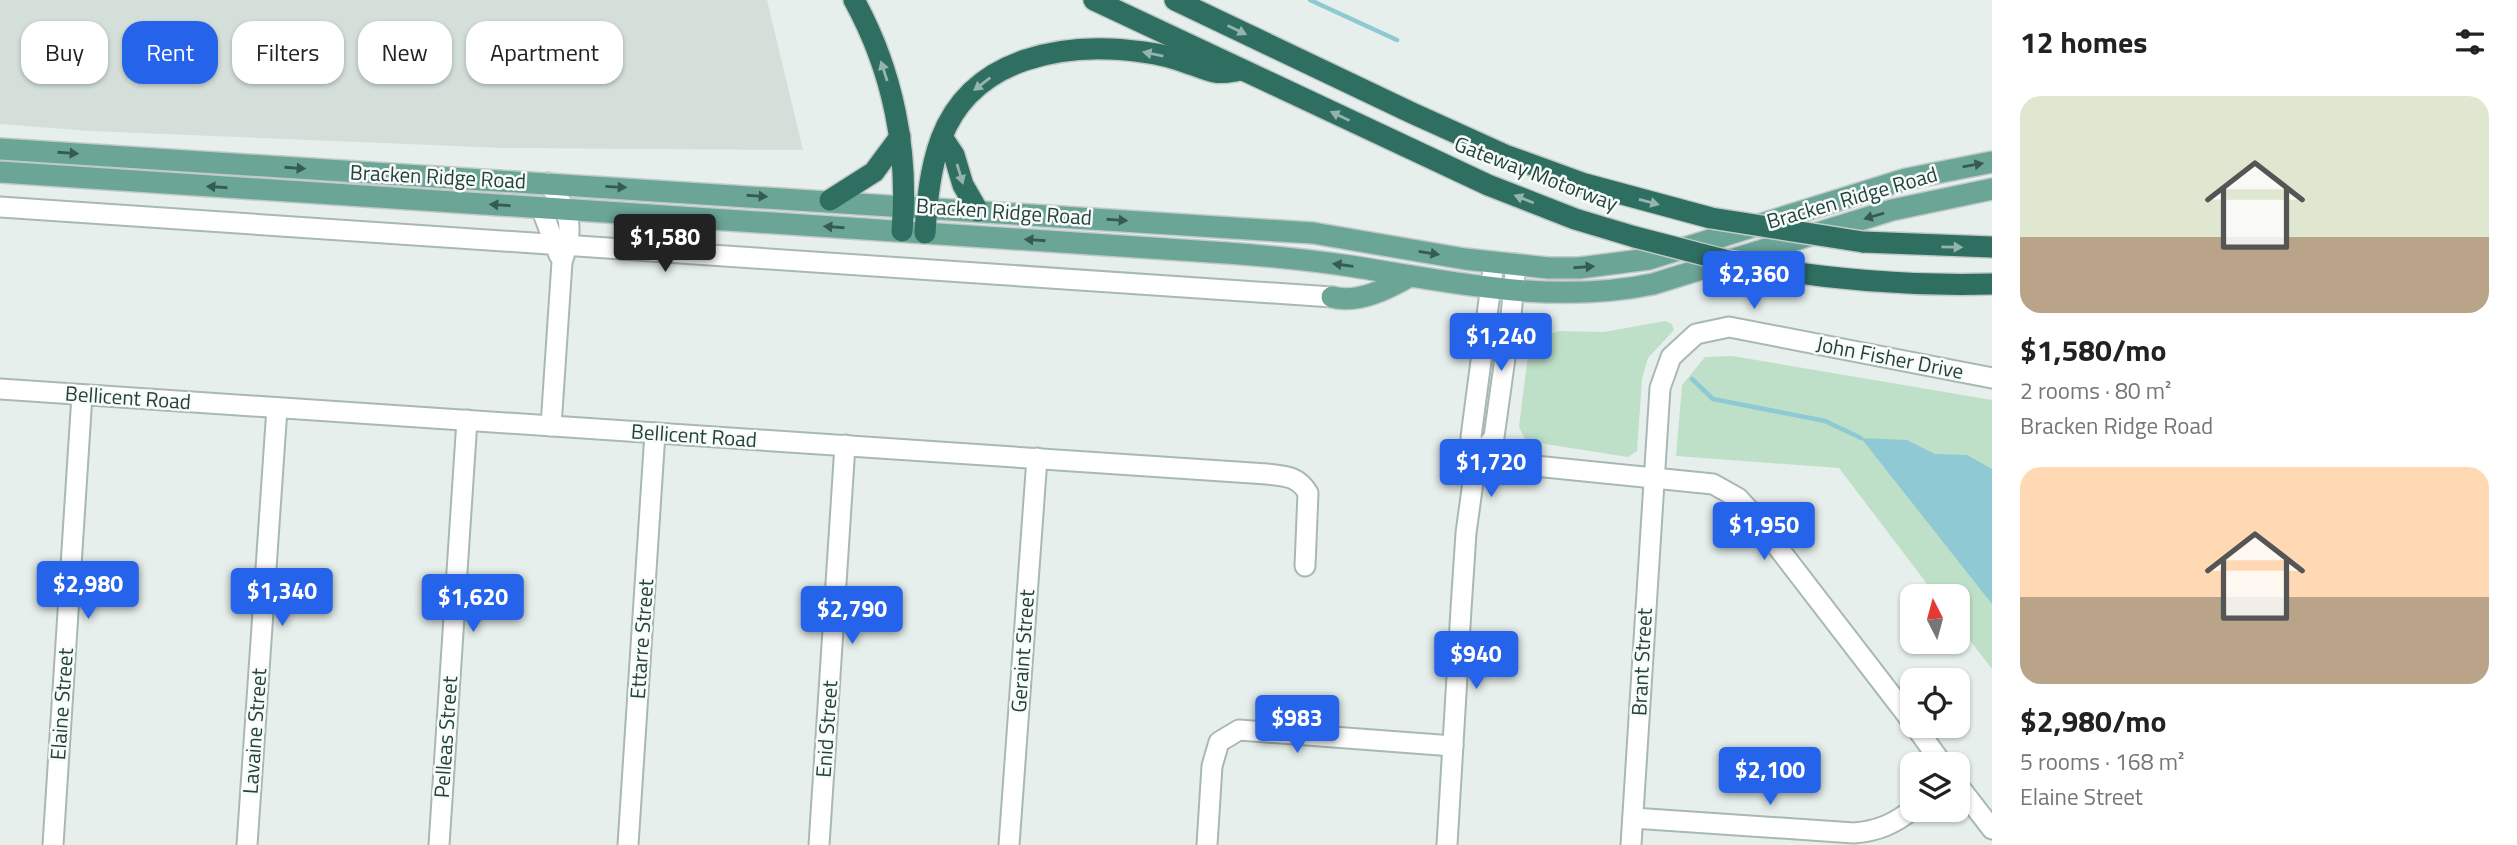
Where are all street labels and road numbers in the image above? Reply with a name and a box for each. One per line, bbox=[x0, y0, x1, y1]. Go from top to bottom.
street label: Gateway Motorway bbox=[1450, 127, 1623, 219]
street label: Bracken Ridge Road bbox=[349, 155, 527, 197]
street label: Bracken Ridge Road bbox=[1763, 157, 1941, 237]
street label: Bracken Ridge Road bbox=[915, 189, 1093, 233]
street label: John Fisher Drive bbox=[1814, 327, 1967, 387]
street label: Bellicent Road bbox=[64, 377, 192, 417]
street label: Bellicent Road bbox=[630, 415, 758, 455]
street label: Ettarre Street bbox=[621, 577, 661, 700]
street label: Geraint Street bbox=[1002, 588, 1042, 714]
street label: Brant Street bbox=[1622, 607, 1660, 717]
street label: Elaine Street bbox=[41, 646, 81, 761]
street label: Lavaine Street bbox=[234, 666, 274, 795]
street label: Pelleas Street bbox=[425, 674, 465, 799]
street label: Enid Street bbox=[807, 679, 845, 779]

